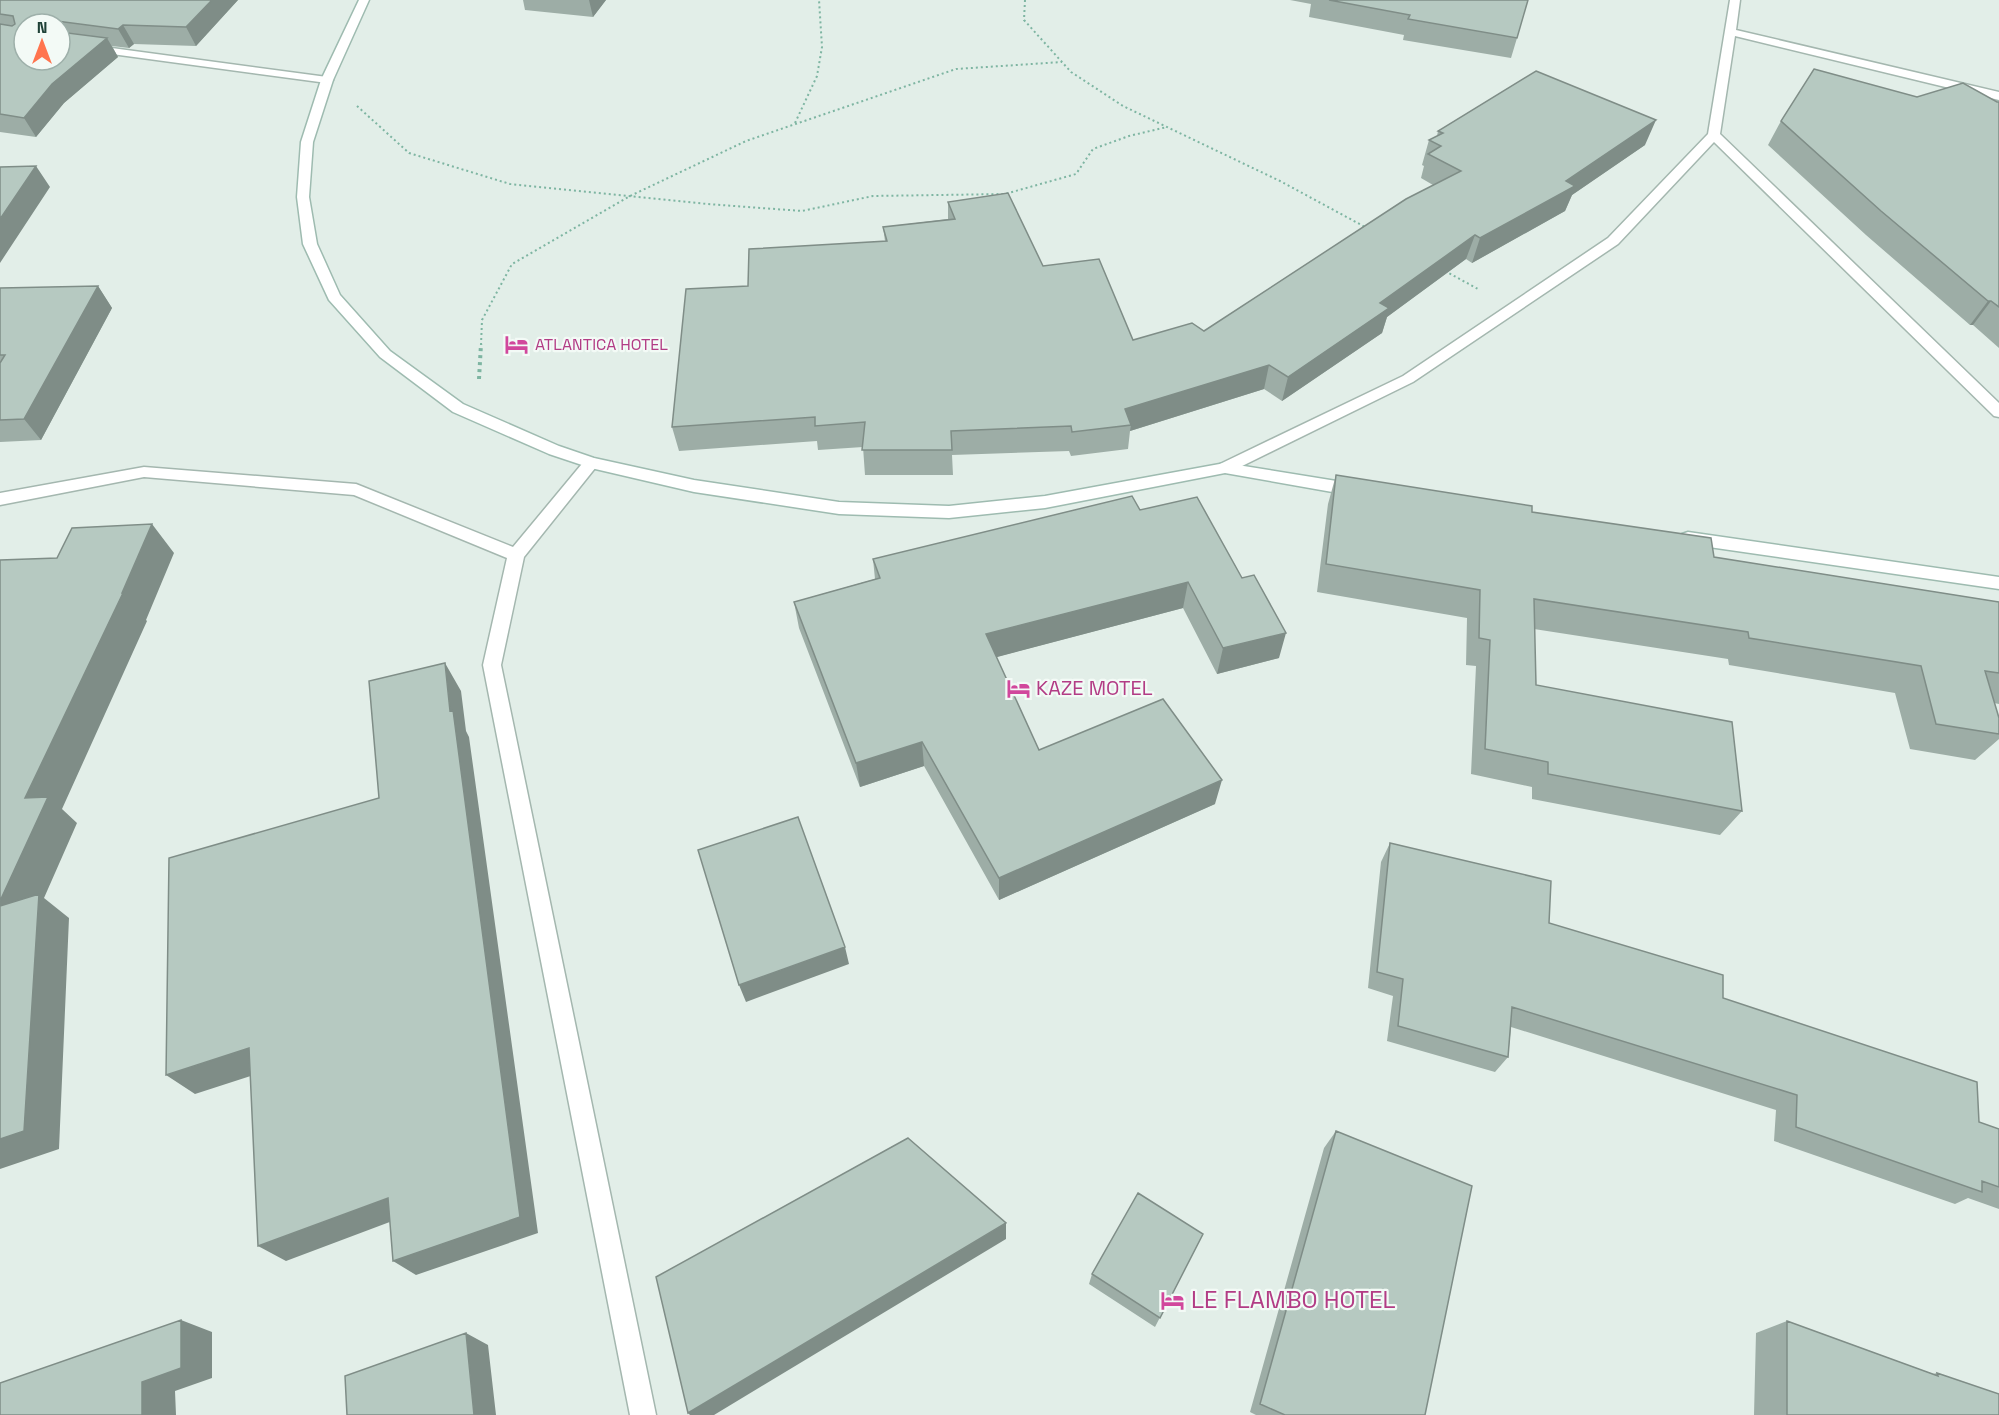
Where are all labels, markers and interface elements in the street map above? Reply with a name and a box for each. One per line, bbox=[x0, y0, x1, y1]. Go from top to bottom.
north arrow bbox=[12, 12, 72, 72]
text: N bbox=[37, 17, 47, 38]
hotel icon: ATLANTICA HOTEL bbox=[504, 331, 530, 357]
place label: ATLANTICA HOTEL bbox=[535, 334, 668, 355]
hotel icon: KAZE MOTEL bbox=[1005, 675, 1031, 701]
place label: KAZE MOTEL bbox=[1036, 675, 1153, 701]
place label: LE FLAMBO HOTEL bbox=[1191, 1284, 1396, 1315]
hotel icon: LE FLAMBO HOTEL bbox=[1160, 1287, 1186, 1313]

